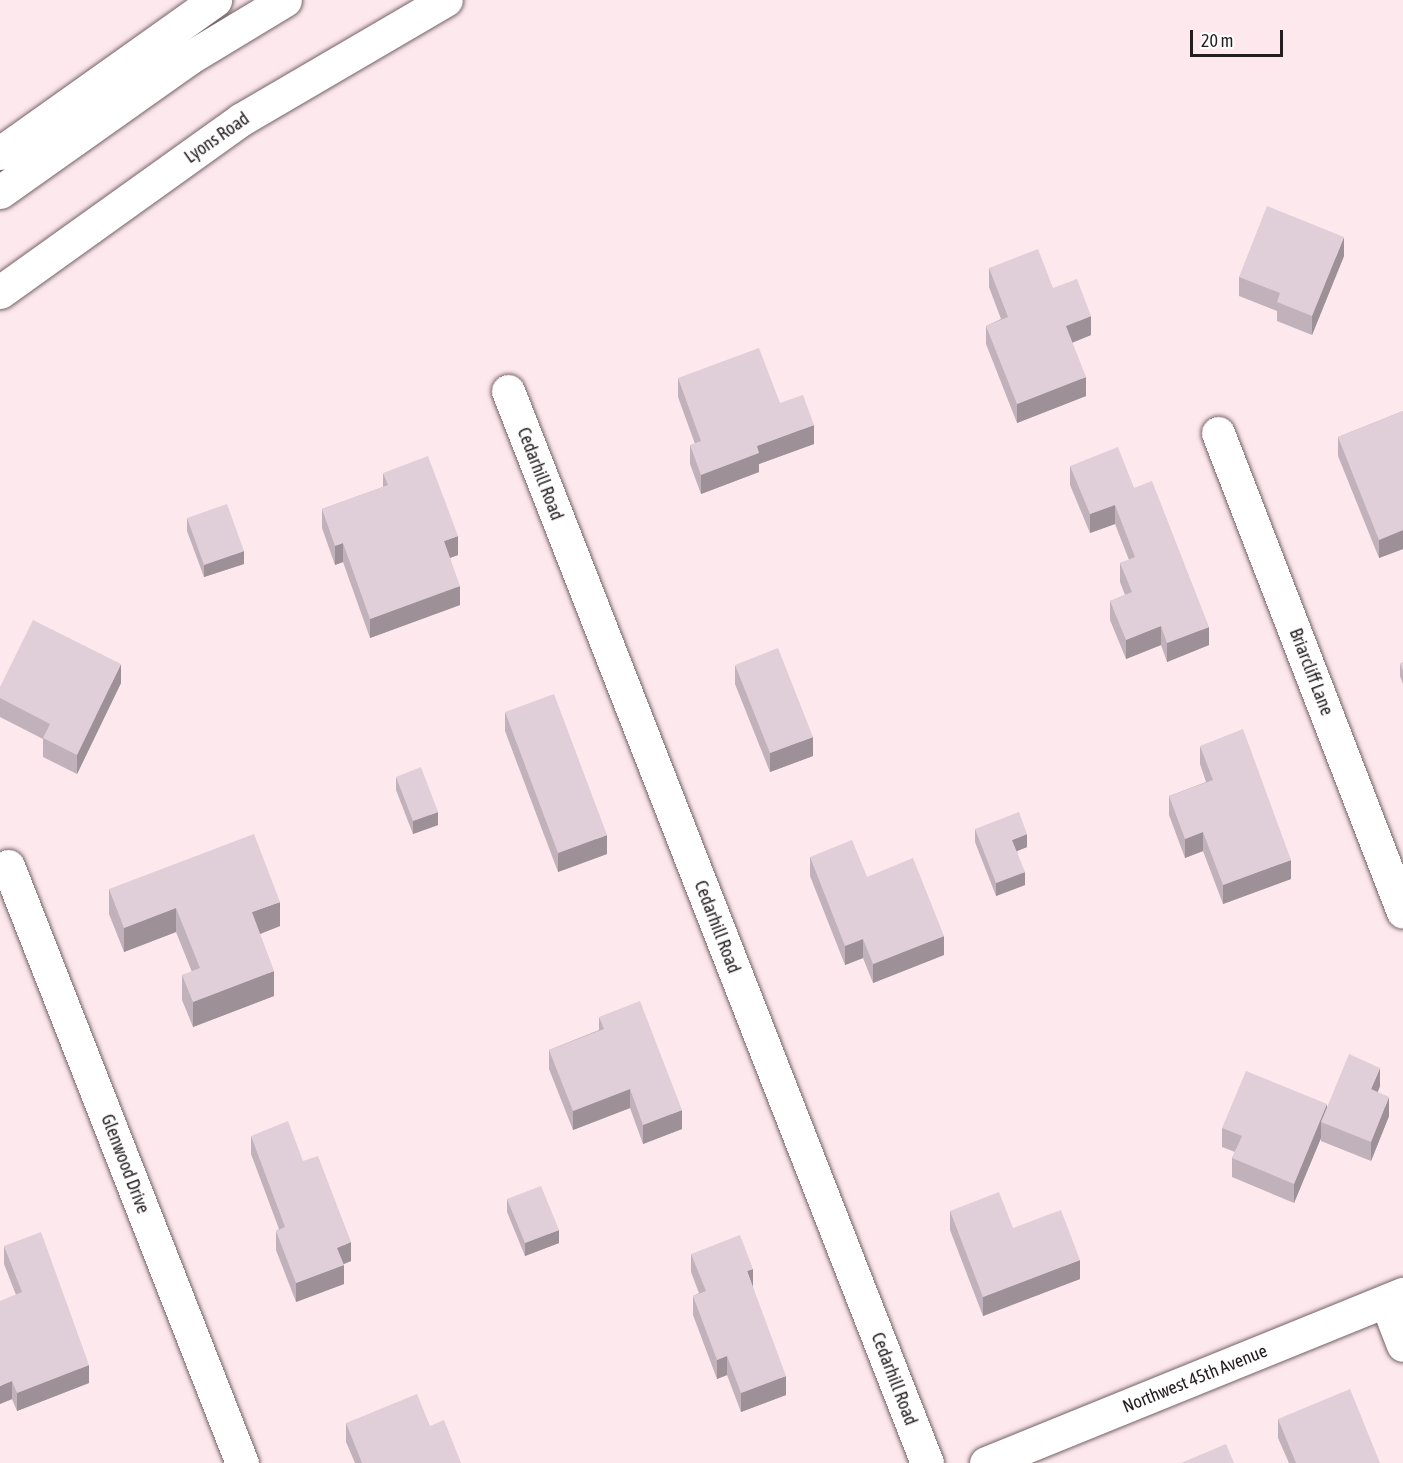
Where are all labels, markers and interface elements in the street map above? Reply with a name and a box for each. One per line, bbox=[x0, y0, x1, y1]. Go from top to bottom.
scale bar bbox=[1193, 18, 1286, 56]
text: 20 m bbox=[1201, 30, 1233, 51]
street label: Lyons Road bbox=[180, 108, 254, 168]
street label: Cedarhill Road bbox=[512, 425, 568, 523]
street label: Briarcliff Lane bbox=[1284, 625, 1338, 719]
street label: Cedarhill Road bbox=[689, 878, 745, 976]
street label: Glenwood Drive bbox=[96, 1111, 154, 1217]
street label: Cedarhill Road bbox=[866, 1330, 922, 1428]
street label: Northwest 45th Avenue bbox=[1120, 1340, 1270, 1418]

